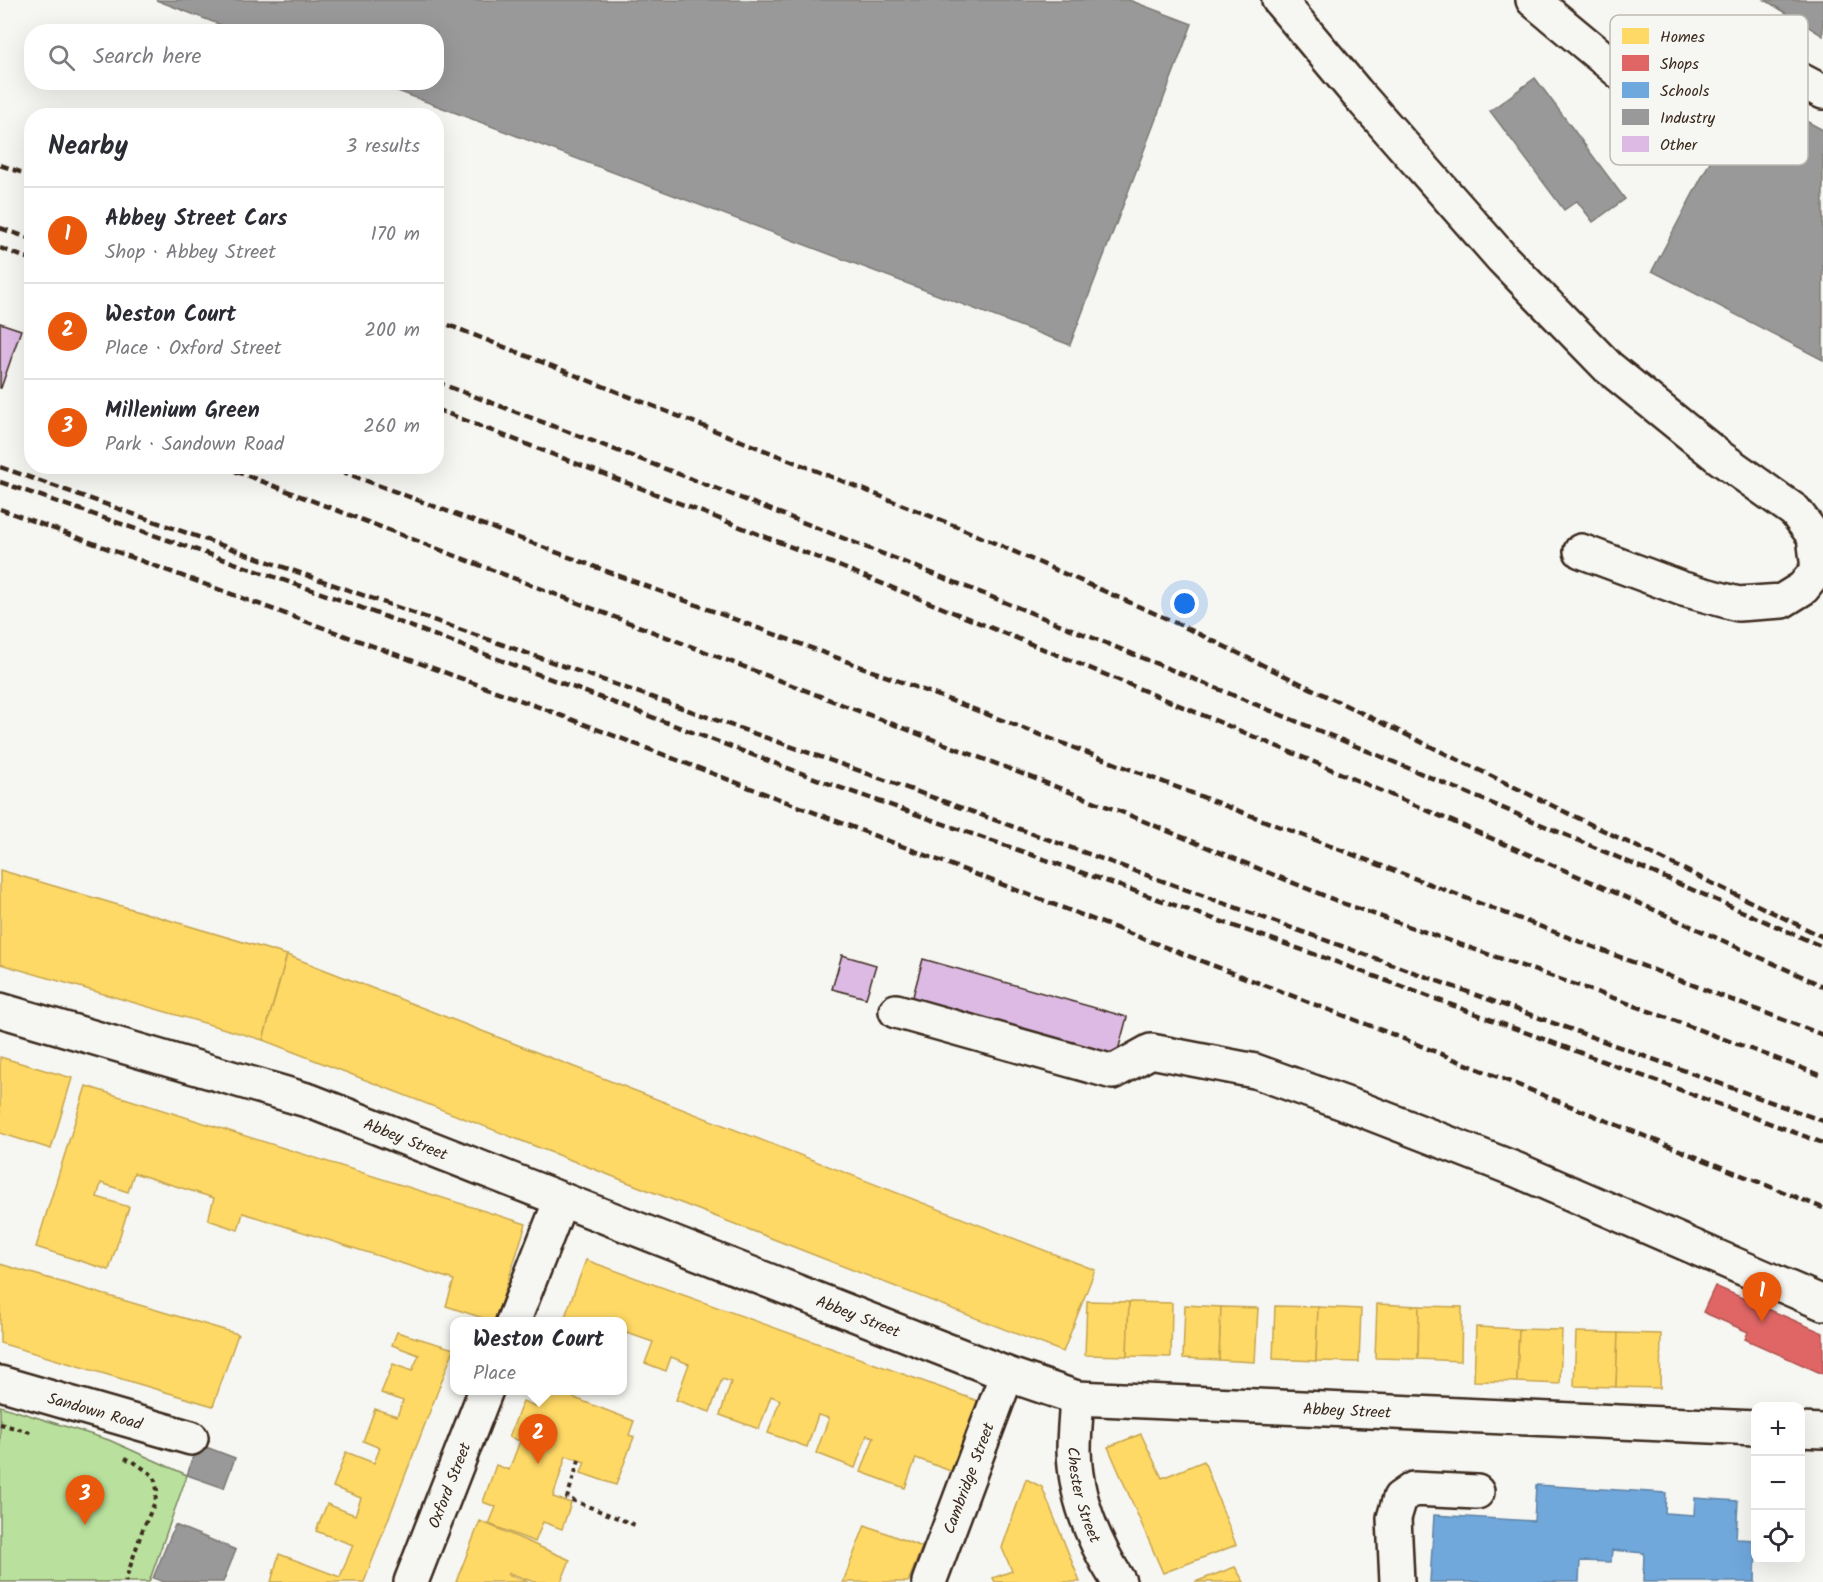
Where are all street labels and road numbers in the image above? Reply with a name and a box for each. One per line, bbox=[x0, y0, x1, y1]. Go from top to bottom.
street label: Abbey Street bbox=[360, 1112, 452, 1168]
street label: Abbey Street bbox=[812, 1289, 904, 1345]
street label: Sandown Road bbox=[44, 1386, 146, 1438]
street label: Abbey Street bbox=[1302, 1397, 1392, 1426]
street label: Cambridge Street bbox=[937, 1419, 1002, 1538]
street label: Oxford Street bbox=[422, 1438, 479, 1532]
street label: Chester Street bbox=[1060, 1447, 1107, 1548]

